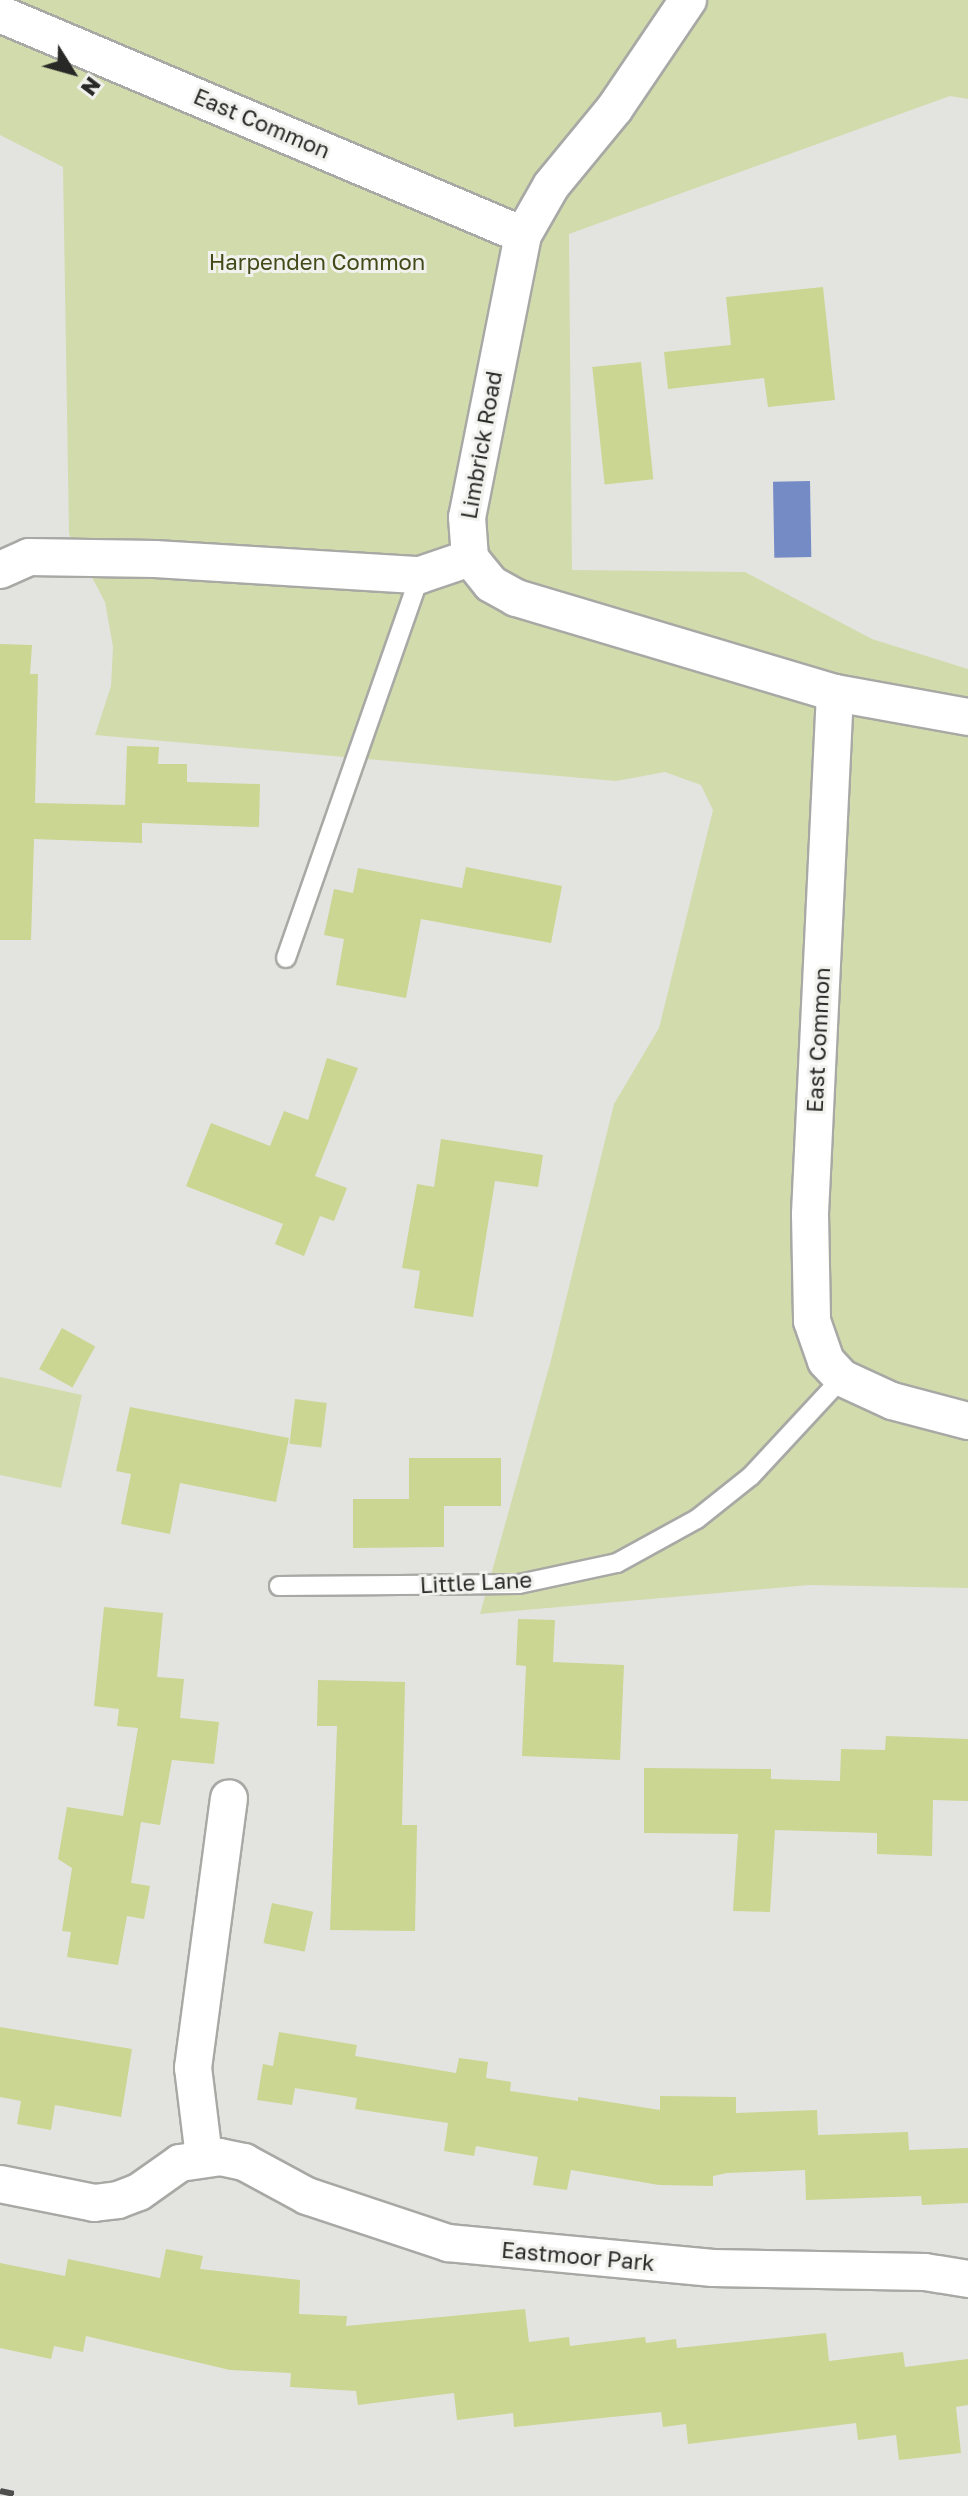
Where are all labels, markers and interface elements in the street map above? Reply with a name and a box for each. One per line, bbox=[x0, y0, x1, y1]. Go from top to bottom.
north arrow bbox=[32, 32, 112, 112]
text: N bbox=[76, 72, 107, 102]
street label: East Common bbox=[190, 82, 334, 164]
park label: Harpenden Common bbox=[209, 249, 425, 275]
street label: Limbrick Road bbox=[455, 369, 507, 521]
street label: East Common bbox=[801, 967, 835, 1113]
street label: Little Lane bbox=[419, 1566, 533, 1598]
street label: Eastmoor Park bbox=[500, 2236, 656, 2276]

